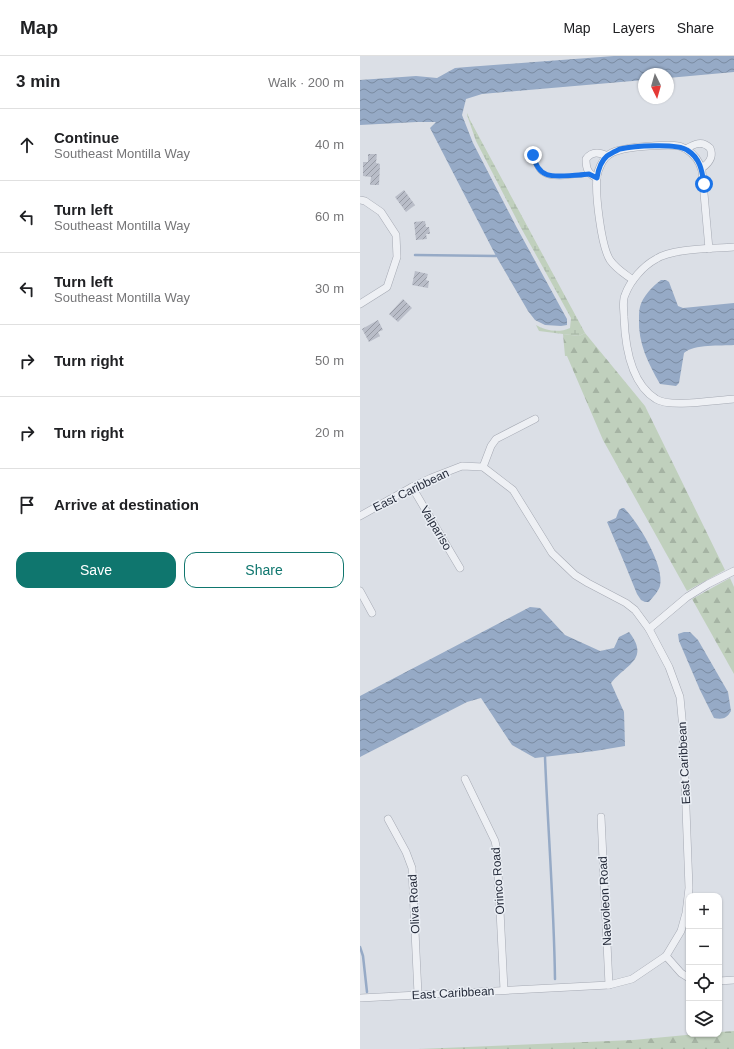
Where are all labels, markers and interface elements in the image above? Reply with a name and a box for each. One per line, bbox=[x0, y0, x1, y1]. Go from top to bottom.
text: Map bbox=[20, 17, 58, 38]
text: Map bbox=[563, 20, 591, 36]
text: Layers bbox=[613, 20, 655, 36]
text: Share bbox=[677, 20, 714, 36]
north arrow bbox=[638, 68, 674, 104]
text: 3 min bbox=[16, 72, 60, 91]
text: Walk · 200 m bbox=[268, 75, 344, 90]
text: Continue bbox=[54, 129, 119, 146]
icon: ahead bbox=[16, 134, 38, 156]
text: 40 m bbox=[315, 137, 344, 152]
text: Southeast Montilla Way bbox=[54, 146, 190, 161]
route end bbox=[524, 146, 542, 164]
route start bbox=[695, 175, 713, 193]
text: Turn left bbox=[54, 201, 113, 218]
icon: left bbox=[16, 206, 38, 228]
text: 60 m bbox=[315, 209, 344, 224]
text: Southeast Montilla Way bbox=[54, 218, 190, 233]
text: Turn left bbox=[54, 273, 113, 290]
icon: left bbox=[16, 278, 38, 300]
text: 30 m bbox=[315, 281, 344, 296]
text: Southeast Montilla Way bbox=[54, 290, 190, 305]
icon: right bbox=[16, 350, 38, 372]
text: Turn right bbox=[54, 352, 124, 369]
text: 50 m bbox=[315, 353, 344, 368]
icon: right bbox=[16, 422, 38, 444]
text: Turn right bbox=[54, 424, 124, 441]
text: 20 m bbox=[315, 425, 344, 440]
street label: East Caribbean bbox=[371, 466, 451, 514]
icon: arrive bbox=[16, 494, 38, 516]
text: Arrive at destination bbox=[54, 496, 199, 513]
street label: Valpariso bbox=[417, 503, 455, 553]
button: Save bbox=[16, 552, 176, 588]
button: Share bbox=[184, 552, 344, 588]
street label: East Caribbean bbox=[675, 721, 693, 805]
street label: Orinco Road bbox=[489, 847, 507, 915]
street label: Naevoleon Road bbox=[596, 856, 614, 946]
street label: Oliva Road bbox=[405, 874, 423, 934]
map controls bbox=[686, 893, 722, 1037]
button: + bbox=[686, 893, 722, 929]
button: − bbox=[686, 929, 722, 965]
button: locate bbox=[686, 965, 722, 1001]
street label: East Caribbean bbox=[411, 984, 495, 1002]
button: layers bbox=[686, 1001, 722, 1037]

